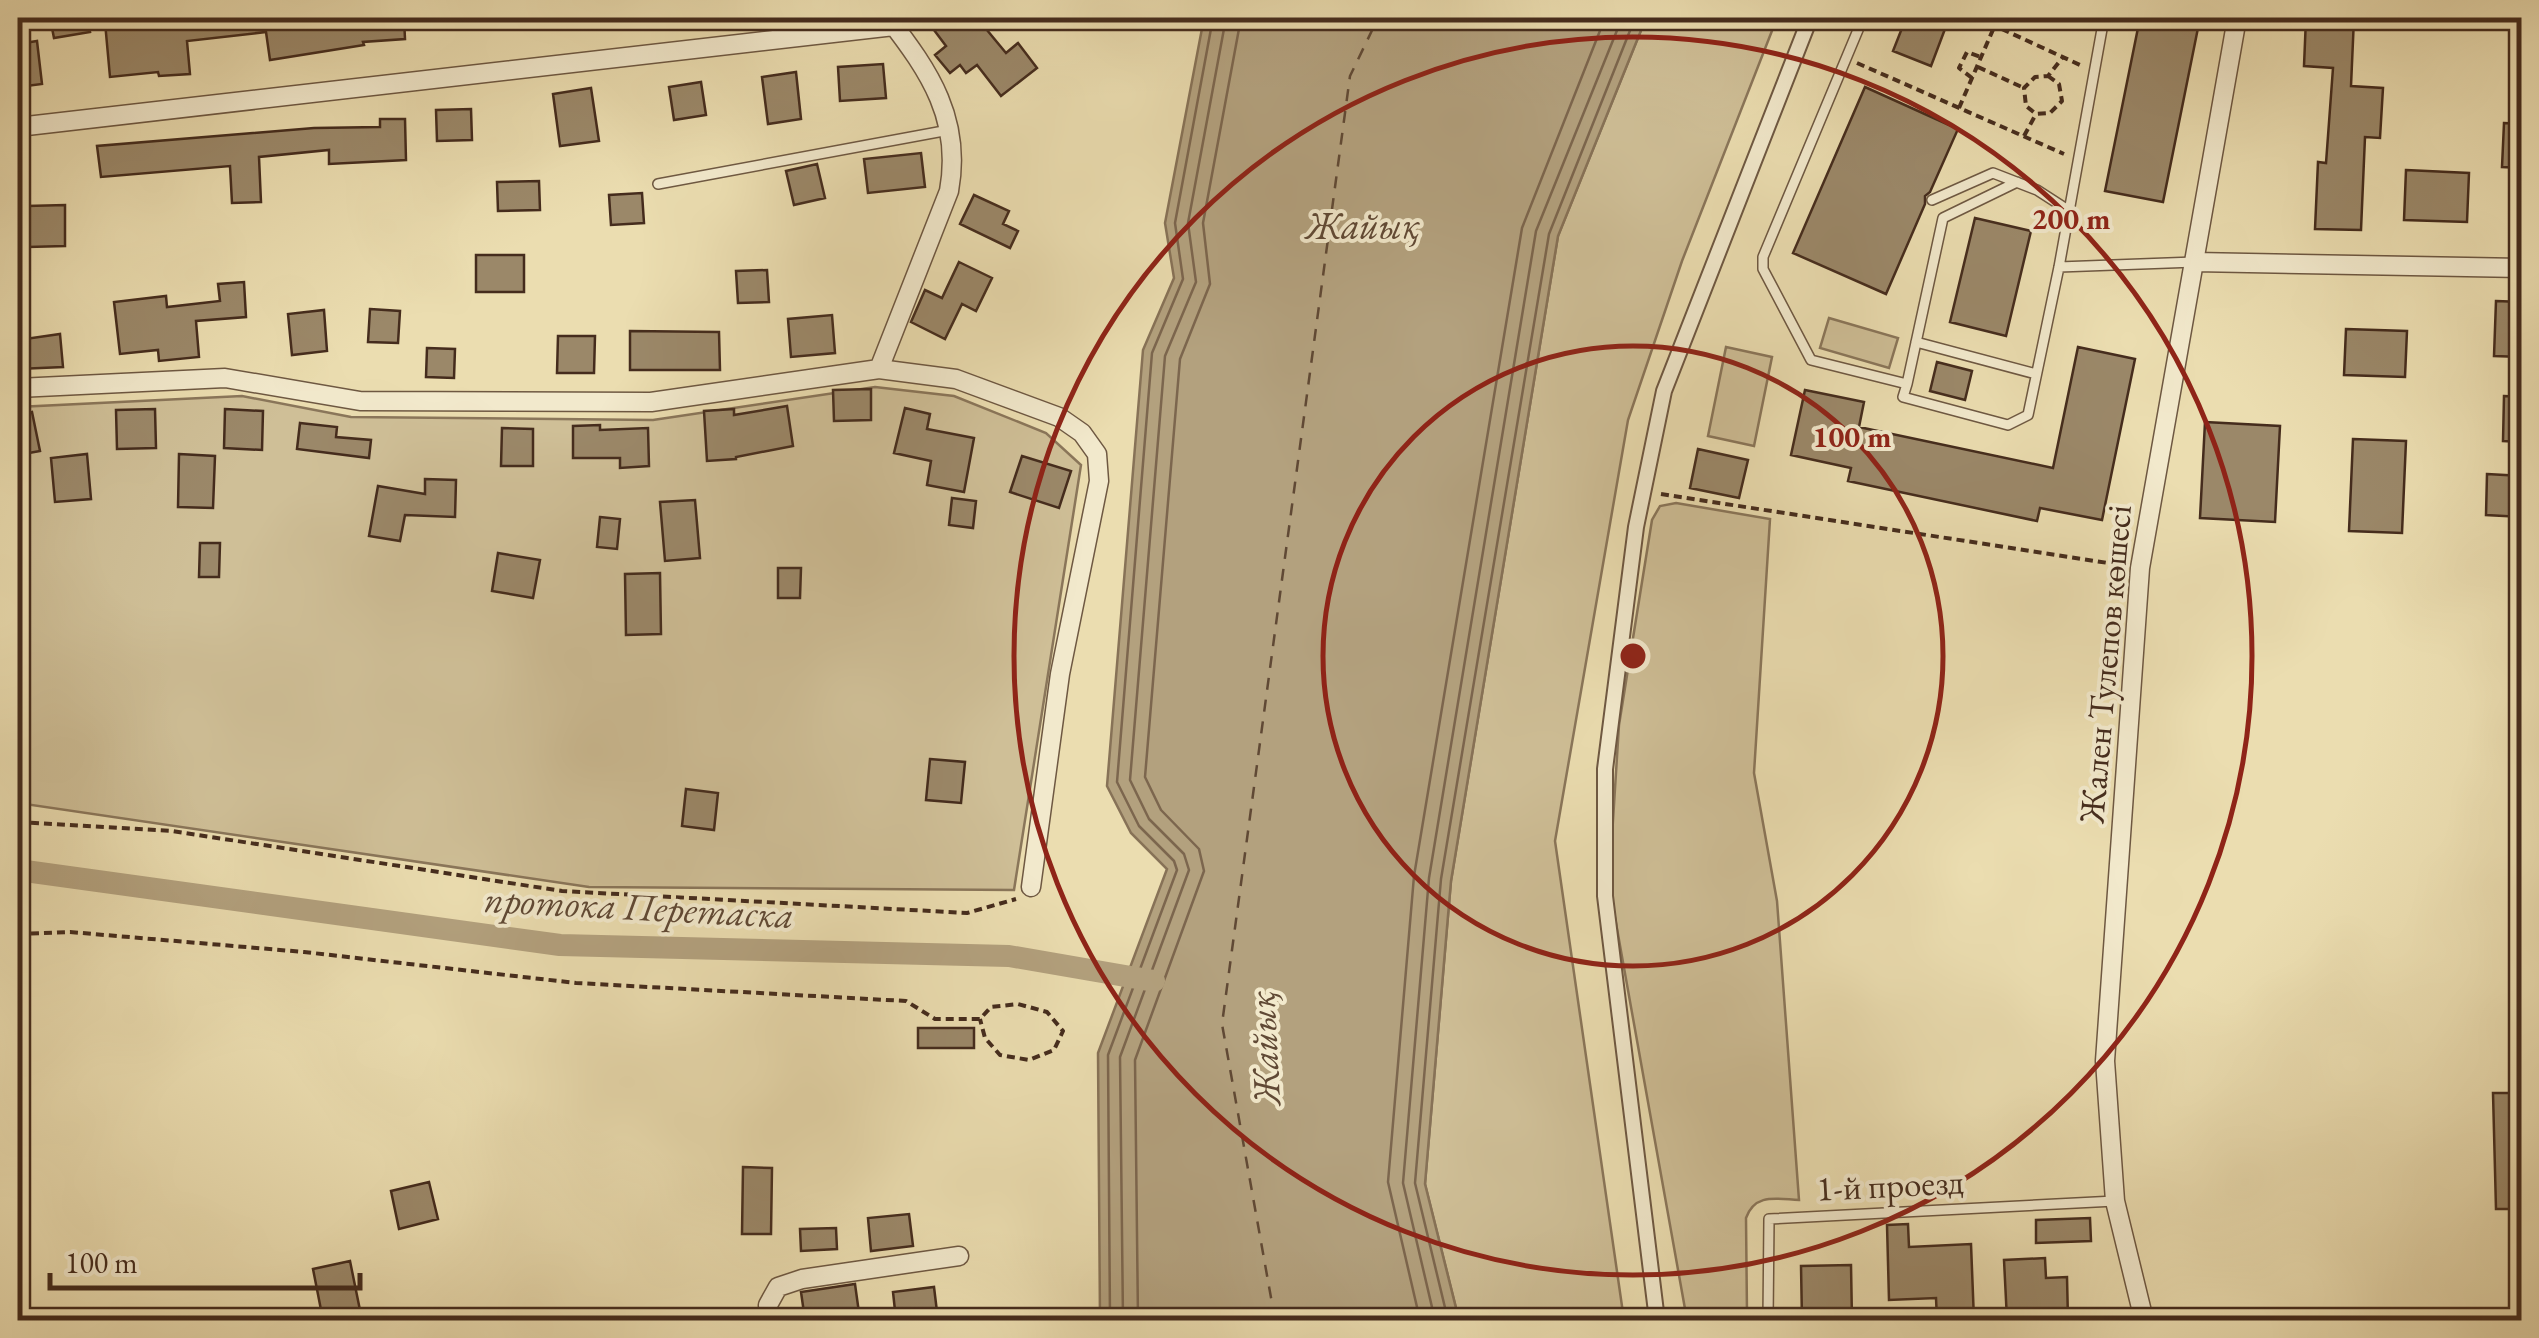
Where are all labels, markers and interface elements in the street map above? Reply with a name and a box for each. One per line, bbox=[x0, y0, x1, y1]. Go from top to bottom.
text: 200 m bbox=[2032, 199, 2110, 238]
water label: Жайық bbox=[1303, 200, 1421, 249]
text: 100 m bbox=[1813, 417, 1891, 456]
street label: Жален Тулепов көшесі bbox=[2068, 503, 2142, 826]
centre of rings bbox=[1615, 638, 1651, 674]
water label: протока Перетаска bbox=[483, 874, 795, 939]
water label: Жайық bbox=[1236, 989, 1291, 1109]
street label: 1-й проезд bbox=[1815, 1158, 1965, 1212]
scale bar bbox=[50, 1228, 360, 1290]
text: 100 m bbox=[65, 1243, 138, 1282]

